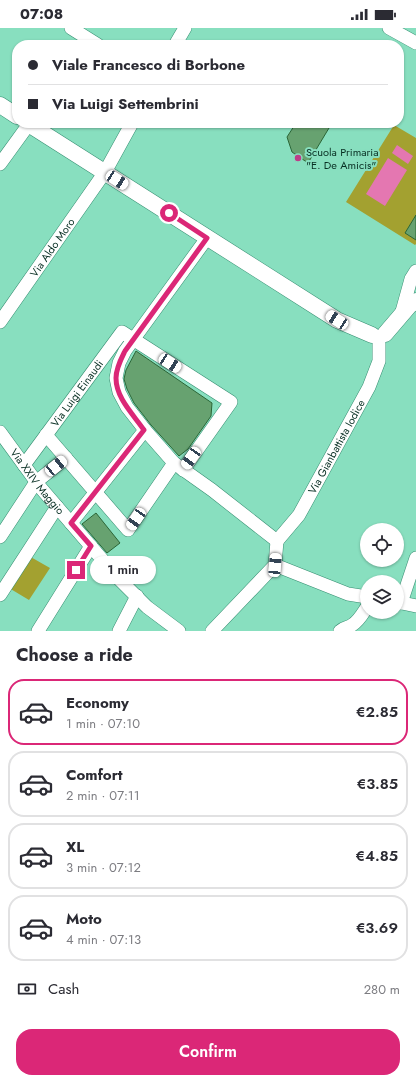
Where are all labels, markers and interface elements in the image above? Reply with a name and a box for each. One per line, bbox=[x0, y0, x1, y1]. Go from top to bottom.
text: 07:08 bbox=[20, 3, 63, 25]
text: Viale Francesco di Borbone bbox=[52, 54, 245, 76]
text: Via Luigi Settembrini bbox=[52, 93, 199, 115]
place label: Scuola Primaria "E. De Amicis" bbox=[306, 144, 378, 173]
marker: Scuola Primaria "E. De Amicis" bbox=[293, 153, 303, 163]
car bbox=[104, 168, 130, 192]
route start bbox=[160, 204, 178, 222]
street label: Via Aldo Moro bbox=[26, 215, 78, 280]
car bbox=[324, 308, 350, 332]
car bbox=[157, 351, 183, 375]
street label: Via Luigi Einaudi bbox=[47, 356, 107, 430]
street label: Via Gianbattista Iodice bbox=[304, 396, 369, 497]
street label: Via XXIV Maggio bbox=[6, 445, 68, 518]
car bbox=[179, 445, 203, 471]
car bbox=[43, 454, 69, 478]
car bbox=[124, 506, 148, 532]
map controls bbox=[360, 523, 404, 619]
button: locate bbox=[360, 523, 404, 567]
car bbox=[268, 553, 282, 577]
callout: 1 min bbox=[90, 556, 156, 584]
text: 1 min bbox=[107, 560, 139, 579]
route end bbox=[67, 561, 85, 579]
button: layers bbox=[360, 575, 404, 619]
text: Choose a ride bbox=[16, 642, 133, 668]
text: Economy bbox=[66, 692, 129, 714]
icon: car bbox=[18, 694, 54, 730]
text: €2.85 bbox=[356, 701, 398, 723]
text: 1 min · 07:10 bbox=[66, 714, 140, 733]
text: Comfort bbox=[66, 764, 123, 786]
icon: car bbox=[18, 766, 54, 802]
text: €3.85 bbox=[357, 773, 398, 795]
text: 2 min · 07:11 bbox=[66, 786, 140, 805]
text: XL bbox=[66, 836, 84, 858]
icon: car bbox=[18, 838, 54, 874]
text: €4.85 bbox=[356, 845, 398, 867]
text: 3 min · 07:12 bbox=[66, 858, 141, 877]
text: Moto bbox=[66, 908, 102, 930]
icon: car bbox=[18, 910, 54, 946]
text: €3.69 bbox=[356, 917, 398, 939]
text: 4 min · 07:13 bbox=[66, 930, 141, 949]
icon: cash bbox=[16, 978, 38, 1000]
text: Cash bbox=[48, 978, 79, 1000]
text: 280 m bbox=[364, 980, 400, 999]
button: Confirm bbox=[16, 1029, 400, 1075]

